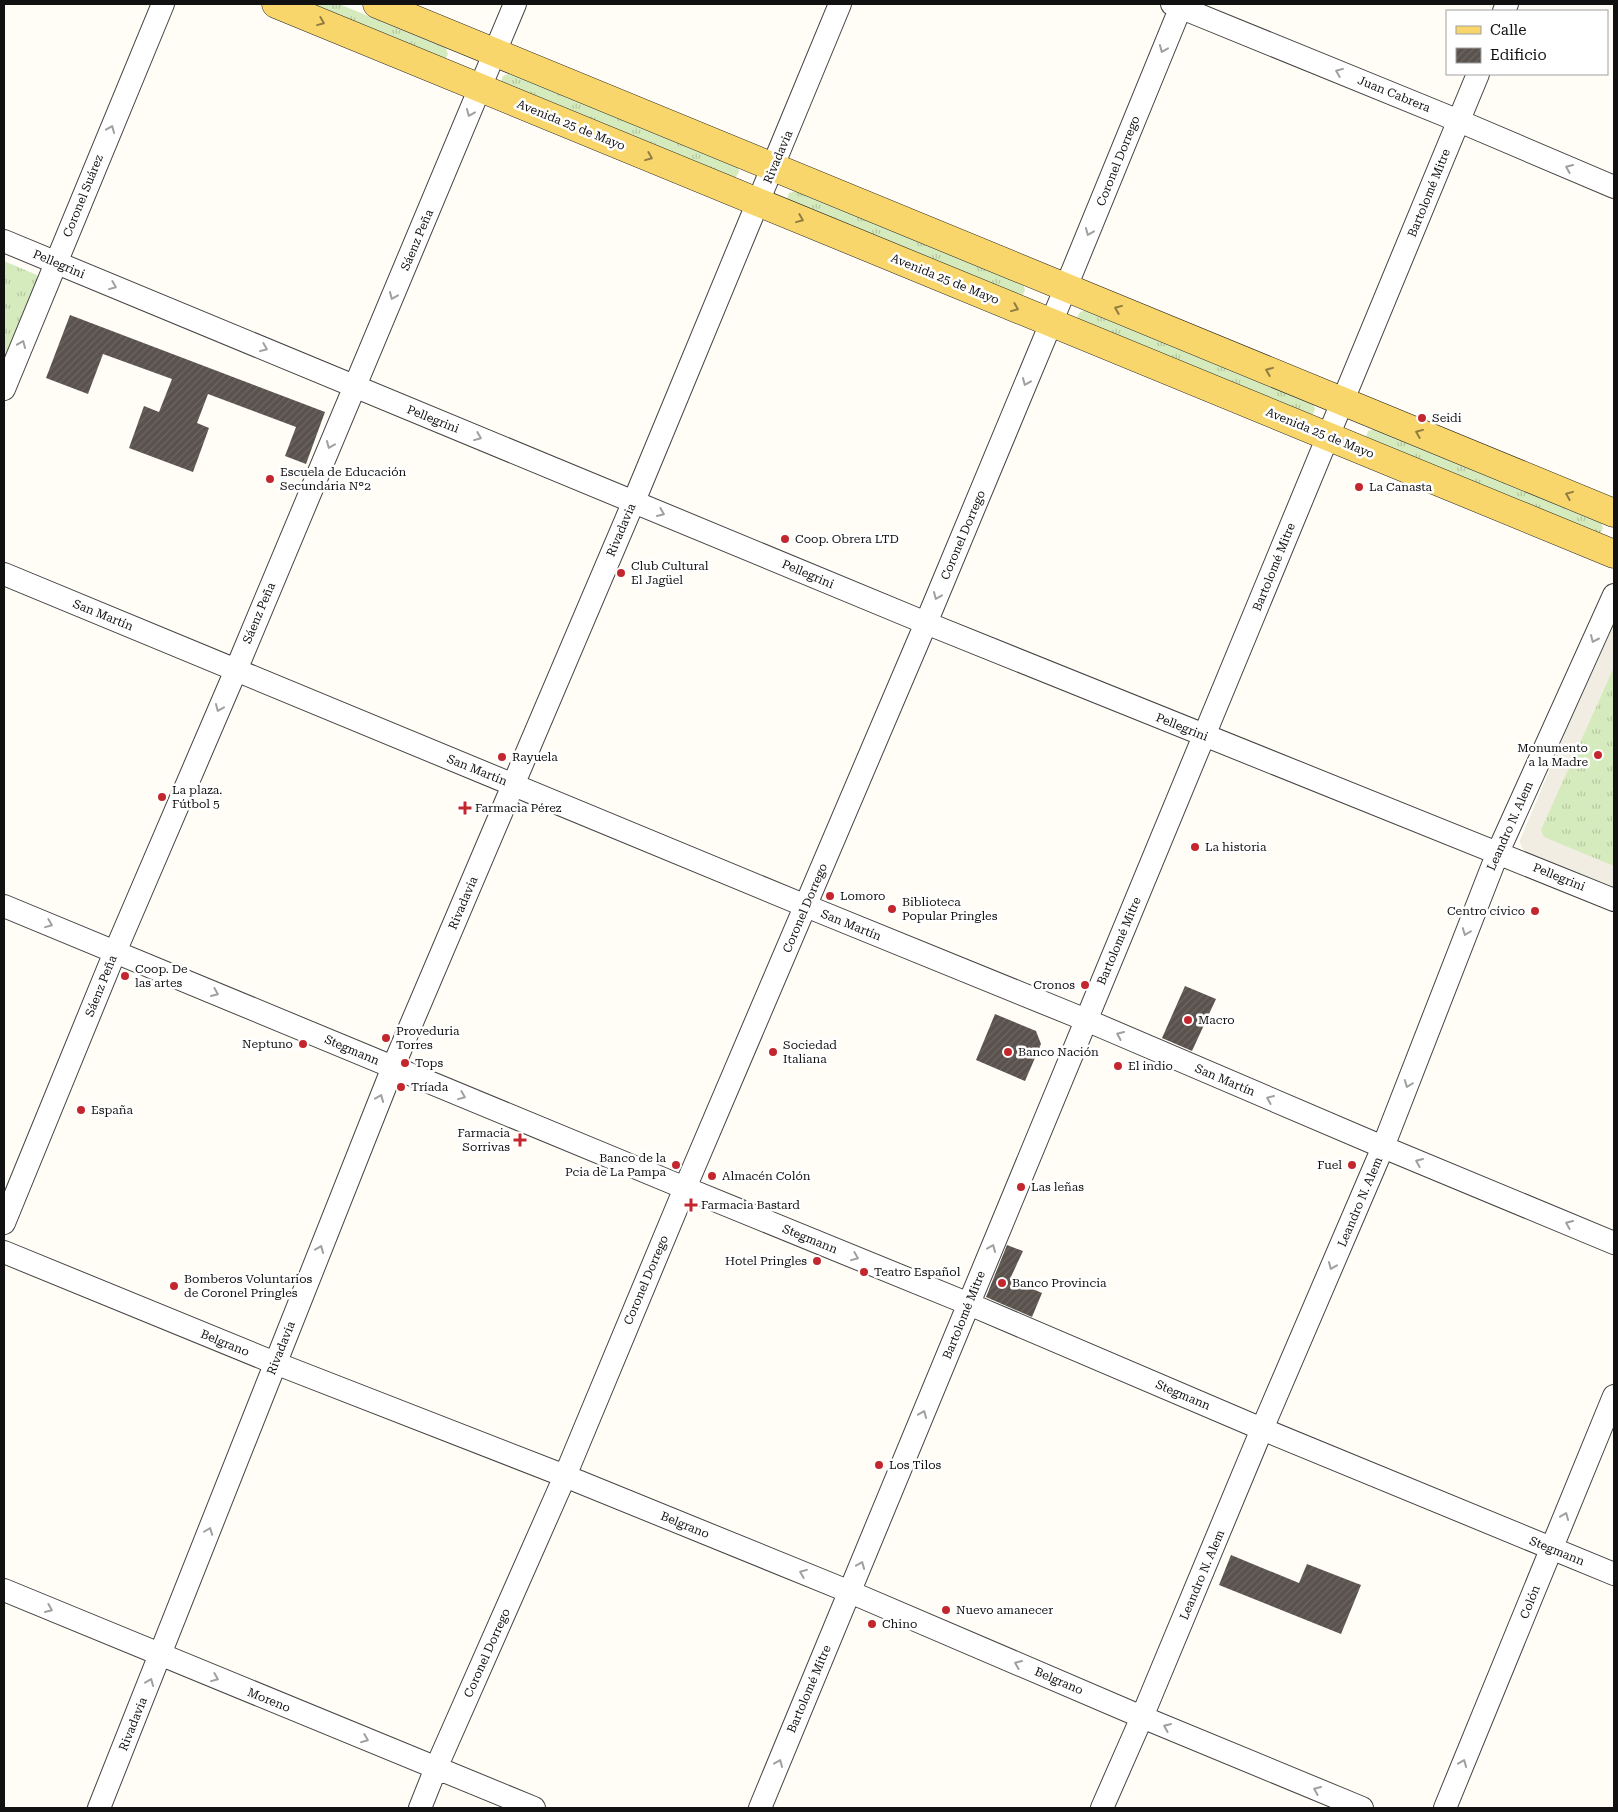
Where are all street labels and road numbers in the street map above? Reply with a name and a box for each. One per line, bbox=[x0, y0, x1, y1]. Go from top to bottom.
street label: Juan Cabrera bbox=[1356, 73, 1433, 115]
street label: Avenida 25 de Mayo bbox=[515, 97, 627, 153]
street label: Coronel Dorrego bbox=[1094, 114, 1142, 208]
street label: Rivadavia bbox=[761, 128, 796, 186]
street label: Bartolomé Mitre bbox=[1405, 146, 1453, 239]
street label: Coronel Suárez bbox=[60, 152, 106, 239]
street label: Sáenz Peña bbox=[398, 207, 436, 273]
street label: Pellegrini bbox=[31, 247, 87, 281]
street label: Avenida 25 de Mayo bbox=[889, 251, 1001, 307]
street label: Pellegrini bbox=[405, 402, 461, 436]
street label: Avenida 25 de Mayo bbox=[1264, 405, 1376, 461]
street label: Coronel Dorrego bbox=[938, 488, 988, 582]
street label: Rivadavia bbox=[604, 501, 639, 559]
street label: Bartolomé Mitre bbox=[1250, 520, 1298, 613]
street label: Pellegrini bbox=[780, 557, 836, 591]
street label: Sáenz Peña bbox=[240, 580, 278, 646]
street label: San Martín bbox=[71, 597, 135, 634]
street label: Pellegrini bbox=[1154, 710, 1210, 744]
street label: San Martín bbox=[445, 752, 509, 789]
street label: Leandro N. Alem bbox=[1484, 779, 1536, 873]
street label: Pellegrini bbox=[1531, 860, 1587, 894]
street label: Coronel Dorrego bbox=[780, 861, 830, 955]
street label: Rivadavia bbox=[446, 874, 481, 932]
street label: Bartolomé Mitre bbox=[1094, 895, 1144, 987]
street label: San Martín bbox=[819, 907, 883, 944]
street label: Sáenz Peña bbox=[82, 953, 120, 1019]
street label: Stegmann bbox=[323, 1032, 382, 1068]
street label: San Martín bbox=[1193, 1061, 1257, 1099]
street label: Leandro N. Alem bbox=[1335, 1155, 1385, 1249]
street label: Stegmann bbox=[780, 1222, 840, 1256]
street label: Coronel Dorrego bbox=[621, 1233, 671, 1327]
street label: Bartolomé Mitre bbox=[940, 1268, 988, 1361]
street label: Rivadavia bbox=[264, 1319, 298, 1377]
street label: Belgrano bbox=[198, 1327, 252, 1359]
street label: Stegmann bbox=[1154, 1377, 1213, 1413]
street label: Belgrano bbox=[658, 1509, 712, 1541]
street label: Leandro N. Alem bbox=[1177, 1528, 1227, 1622]
street label: Stegmann bbox=[1527, 1534, 1587, 1568]
street label: Colón bbox=[1517, 1583, 1543, 1621]
street label: Coronel Dorrego bbox=[461, 1606, 513, 1700]
street label: Bartolomé Mitre bbox=[784, 1643, 834, 1735]
street label: Belgrano bbox=[1033, 1664, 1085, 1698]
street label: Moreno bbox=[245, 1685, 293, 1715]
street label: Rivadavia bbox=[116, 1695, 150, 1753]

